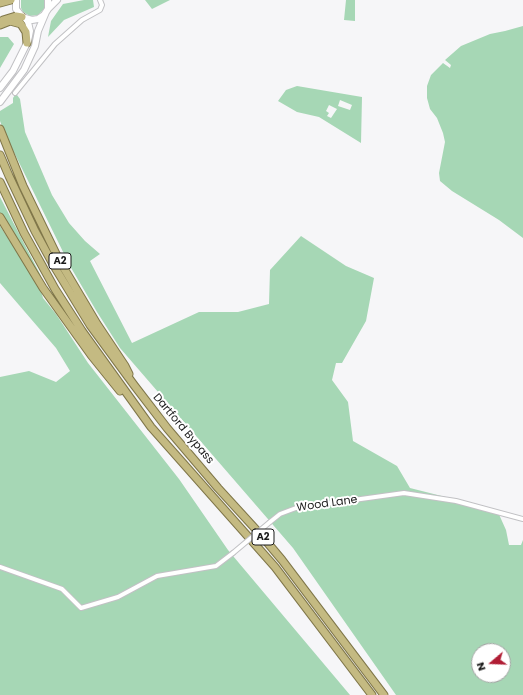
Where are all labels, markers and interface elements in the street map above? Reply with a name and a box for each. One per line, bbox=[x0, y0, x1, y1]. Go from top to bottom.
road number: A2 bbox=[49, 253, 71, 269]
street label: Dartford Bypass bbox=[150, 391, 216, 467]
street label: Wood Lane bbox=[296, 493, 358, 515]
road number: A2 bbox=[252, 529, 274, 545]
north arrow bbox=[471, 643, 511, 683]
text: N bbox=[472, 660, 490, 673]

